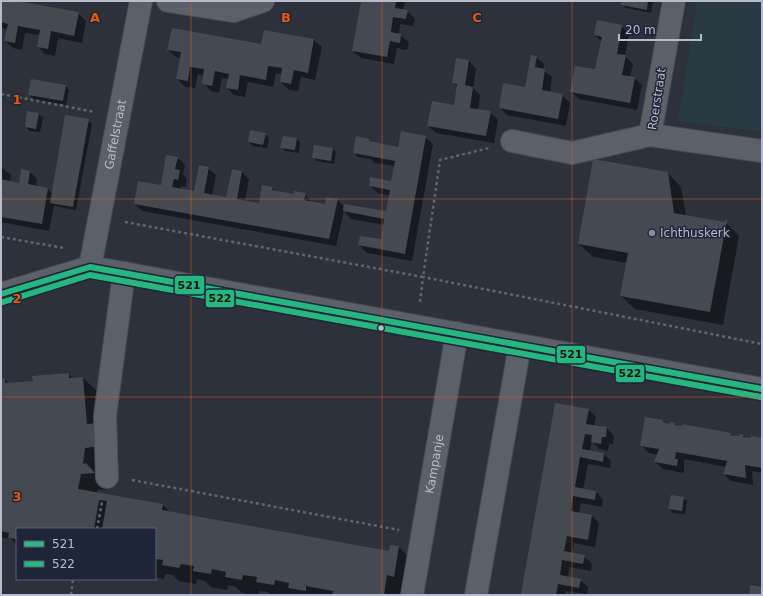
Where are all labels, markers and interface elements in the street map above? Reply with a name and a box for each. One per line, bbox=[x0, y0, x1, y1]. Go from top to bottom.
text: A bbox=[90, 10, 100, 25]
text: B bbox=[281, 10, 291, 25]
text: C bbox=[472, 10, 482, 25]
scale bar bbox=[619, 16, 701, 42]
text: 20 m bbox=[625, 23, 656, 37]
street label: Roerstraat bbox=[645, 67, 669, 131]
text: 1 bbox=[12, 92, 22, 107]
street label: Gaffelstraat bbox=[102, 98, 129, 171]
place label: Ichthuskerk bbox=[660, 226, 730, 240]
marker: Ichthuskerk bbox=[647, 228, 657, 238]
line badge: 521 bbox=[174, 275, 205, 295]
text: 521 bbox=[178, 279, 200, 292]
line badge: 522 bbox=[205, 289, 235, 308]
text: 2 bbox=[12, 291, 22, 306]
text: 522 bbox=[209, 292, 231, 305]
unlabelled marker bbox=[376, 323, 386, 333]
line badge: 521 bbox=[556, 345, 586, 364]
text: 521 bbox=[560, 348, 582, 361]
line badge: 522 bbox=[615, 364, 645, 383]
text: 522 bbox=[619, 367, 641, 380]
street label: Kampanje bbox=[423, 433, 446, 495]
text: 3 bbox=[12, 489, 22, 504]
legend bbox=[16, 528, 156, 580]
text: 521 bbox=[52, 537, 75, 551]
text: 522 bbox=[52, 557, 75, 571]

